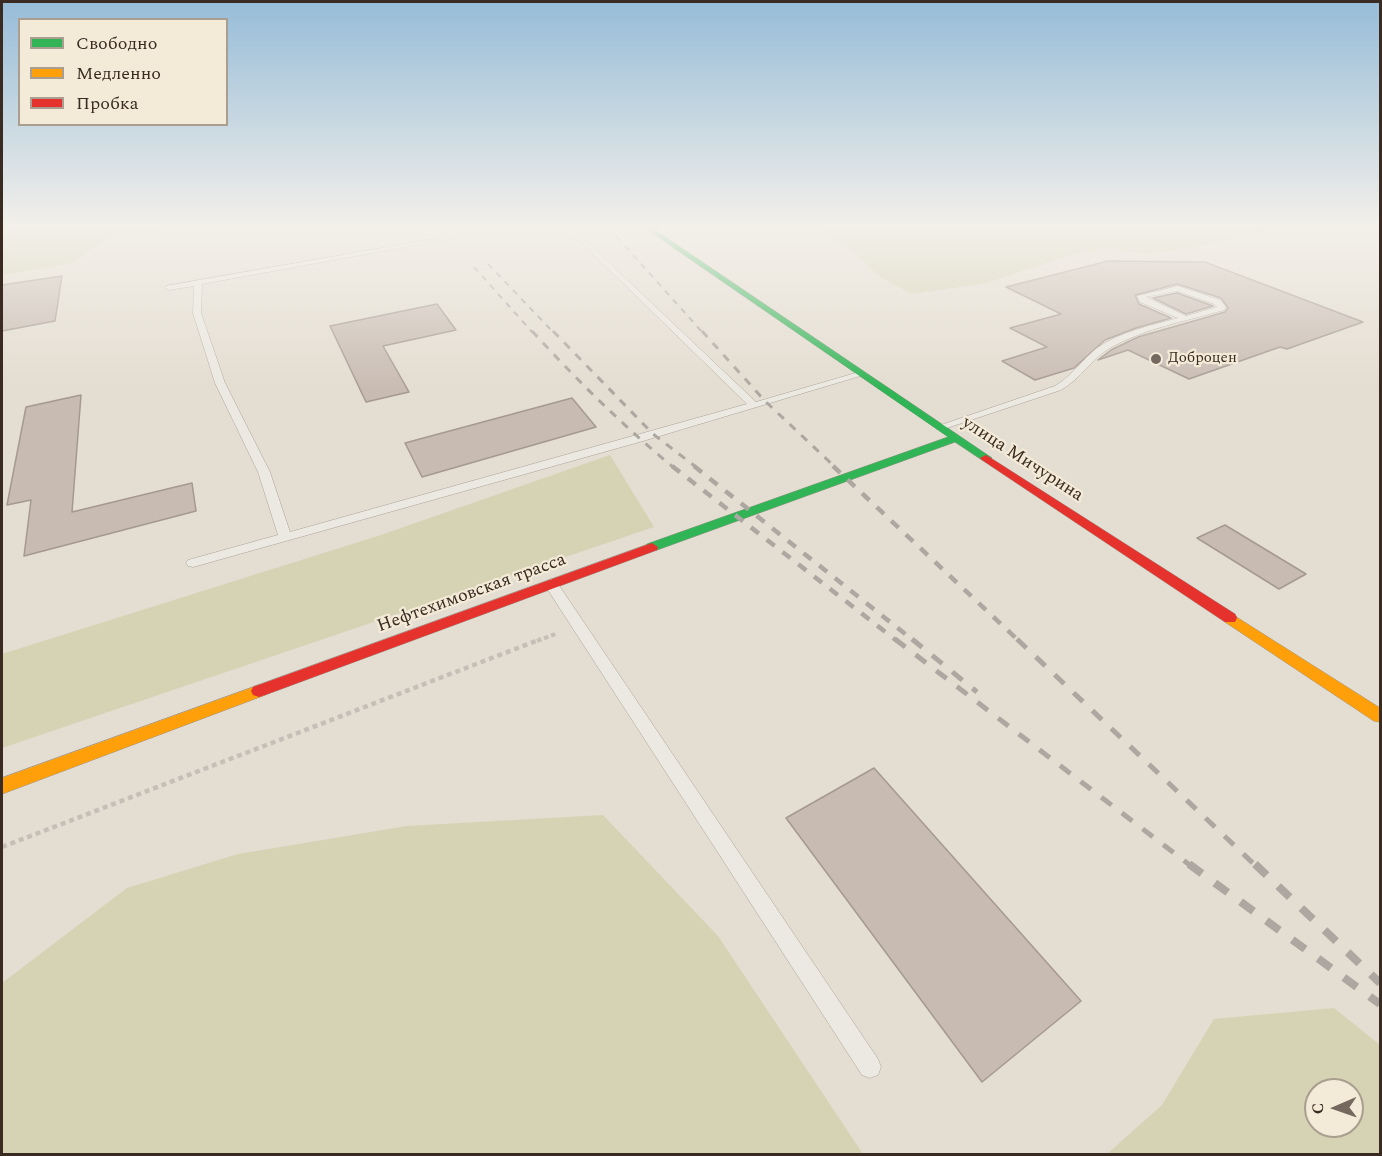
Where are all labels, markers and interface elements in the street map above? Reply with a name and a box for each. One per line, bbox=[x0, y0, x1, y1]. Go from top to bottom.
legend bbox=[18, 18, 228, 126]
text: Свободно bbox=[76, 30, 157, 57]
text: Медленно bbox=[76, 60, 161, 87]
text: Пробка bbox=[76, 90, 138, 117]
place label: Доброцен bbox=[1168, 350, 1237, 368]
marker: Доброцен bbox=[1149, 352, 1163, 366]
street label: улица Мичурина bbox=[957, 413, 1087, 507]
street label: Нефтехимовская трасса bbox=[375, 550, 569, 638]
north arrow bbox=[1304, 1078, 1364, 1138]
text: С bbox=[1306, 1102, 1330, 1115]

